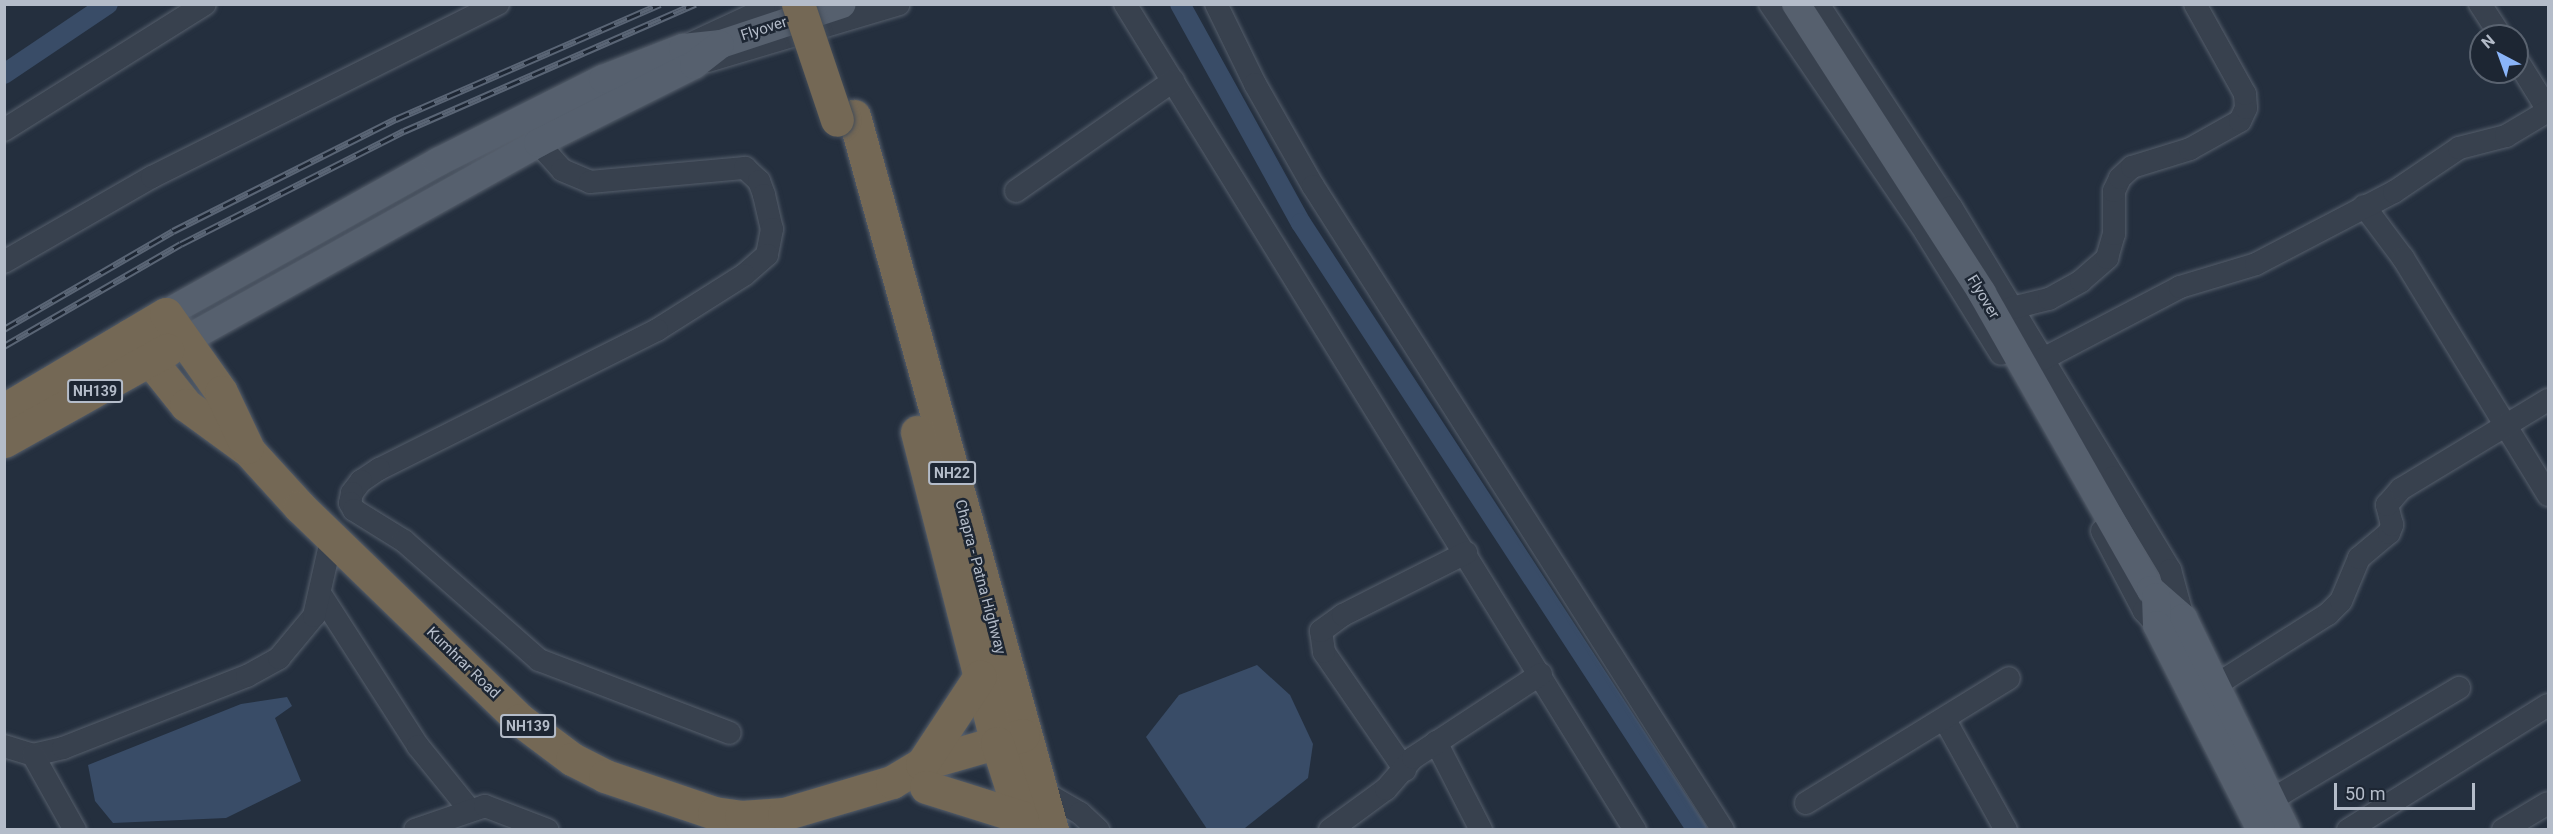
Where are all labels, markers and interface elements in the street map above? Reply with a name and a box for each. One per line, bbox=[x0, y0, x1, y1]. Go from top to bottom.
street label: Flyover bbox=[739, 13, 789, 45]
north arrow bbox=[2469, 24, 2529, 84]
text: N bbox=[2478, 31, 2499, 52]
street label: Flyover bbox=[1963, 272, 2003, 322]
road number: NH139 bbox=[66, 380, 124, 402]
road number: NH22 bbox=[928, 462, 976, 484]
street label: Chapra - Patna Highway bbox=[951, 498, 1009, 656]
street label: Kumhrar Road bbox=[423, 623, 503, 703]
road number: NH139 bbox=[500, 715, 556, 737]
scale bar bbox=[2337, 771, 2478, 809]
text: 50 m bbox=[2345, 783, 2385, 804]

